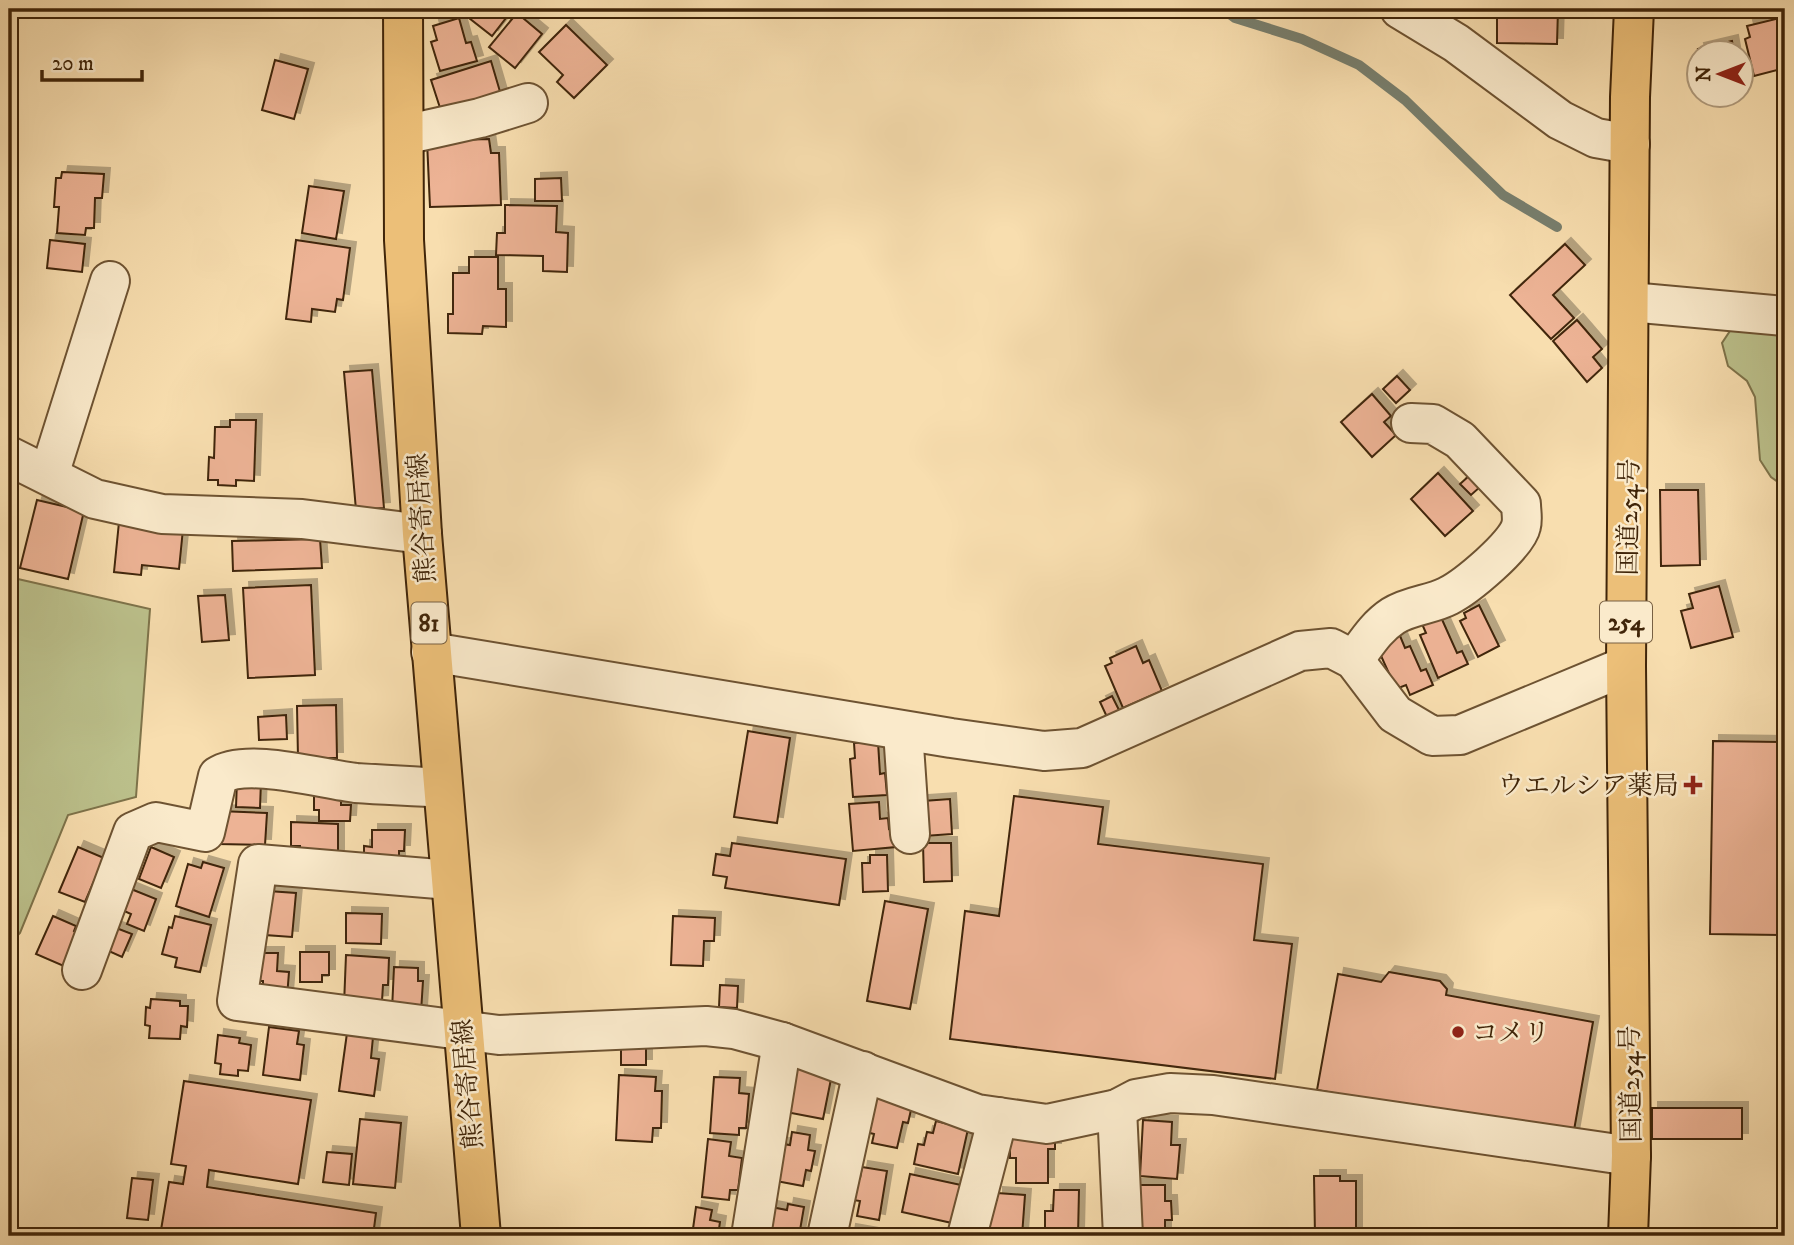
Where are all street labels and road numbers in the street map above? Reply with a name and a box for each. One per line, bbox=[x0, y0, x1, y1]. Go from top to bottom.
street label: 熊谷寄居線 bbox=[402, 452, 443, 584]
street label: 国道254号 bbox=[1612, 458, 1647, 576]
road number: 81 bbox=[412, 602, 446, 644]
road number: 254 bbox=[1600, 602, 1652, 642]
street label: 熊谷寄居線 bbox=[446, 1018, 491, 1150]
street label: 国道254号 bbox=[1614, 1025, 1649, 1143]

